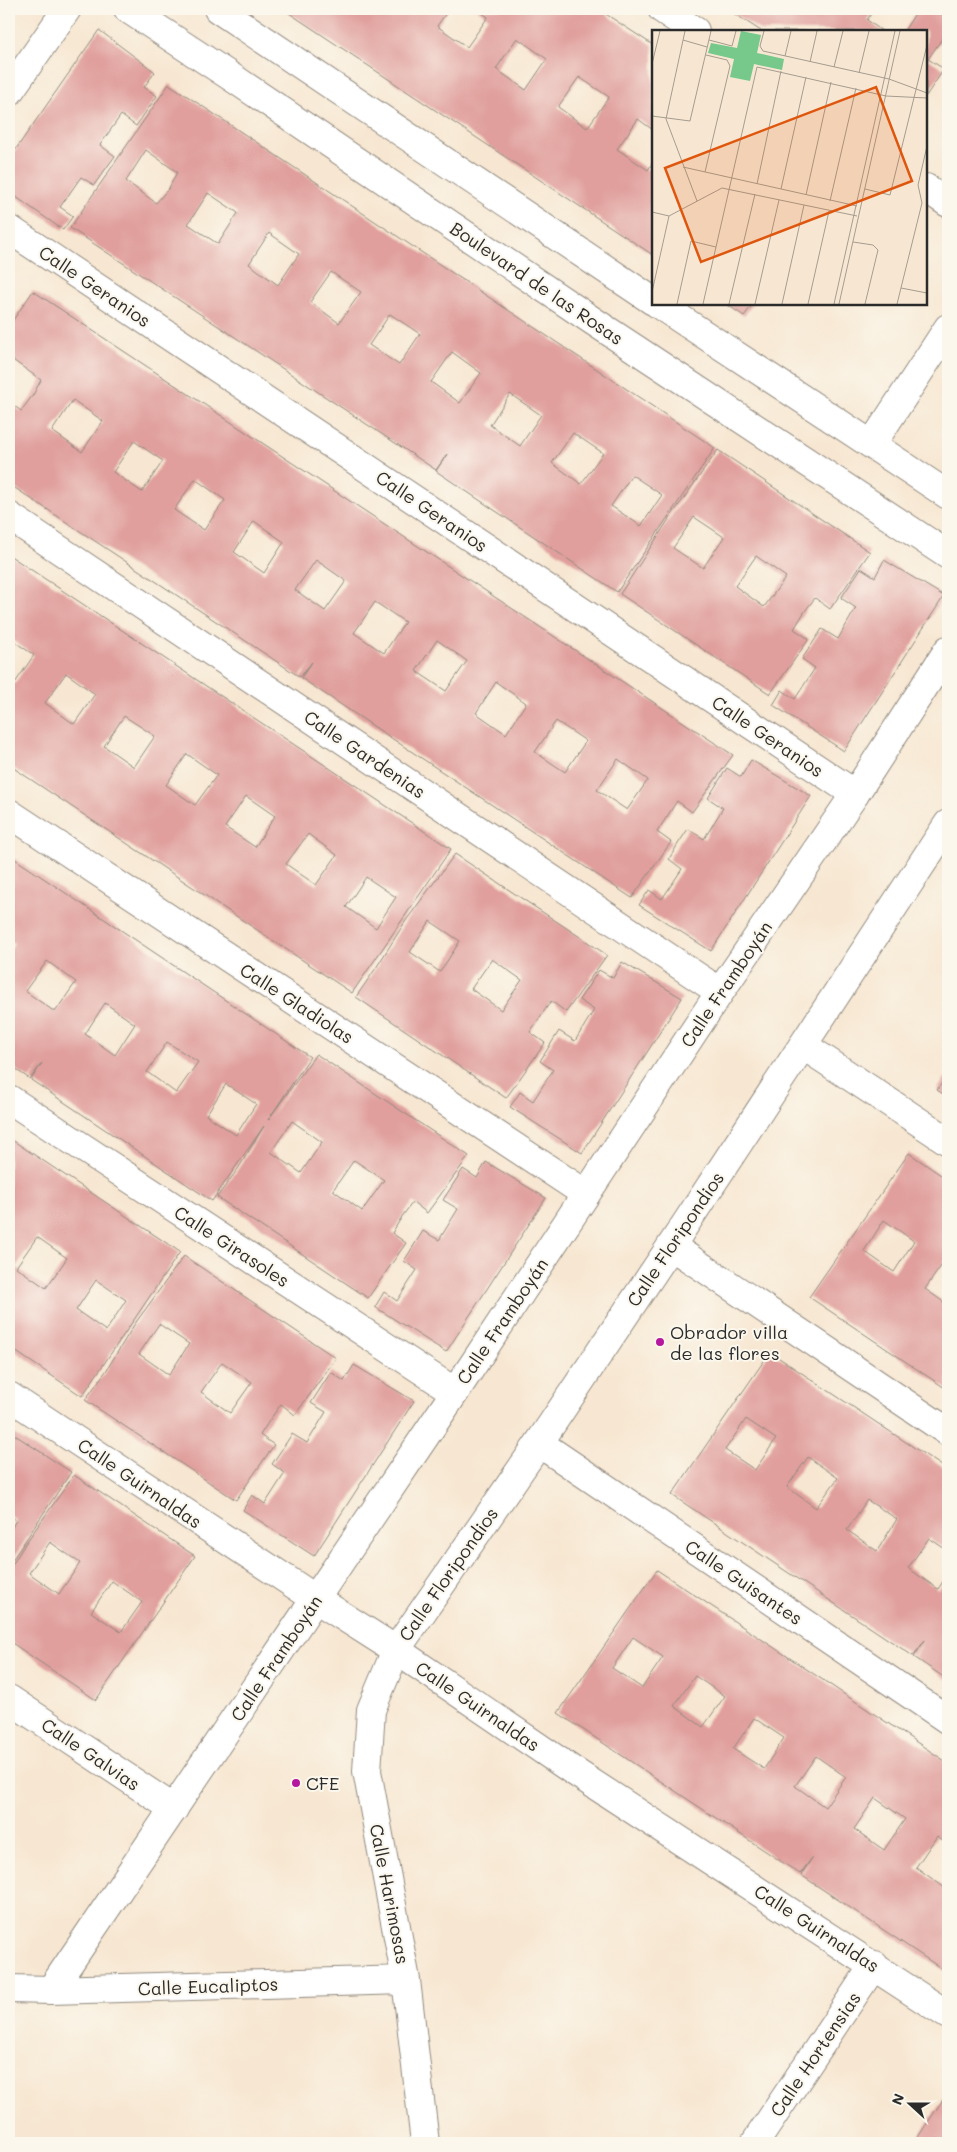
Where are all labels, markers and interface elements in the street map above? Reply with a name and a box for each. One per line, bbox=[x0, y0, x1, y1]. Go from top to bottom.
inset map bbox=[652, 30, 927, 305]
street label: Boulevard de las Rosas bbox=[446, 216, 628, 350]
street label: Calle Geranios bbox=[35, 240, 155, 332]
street label: Calle Geranios bbox=[372, 465, 492, 557]
street label: Calle Geranios bbox=[708, 690, 828, 782]
street label: Calle Gardenias bbox=[300, 704, 430, 804]
street label: Calle Framboyán bbox=[675, 916, 777, 1052]
street label: Calle Gladiolas bbox=[235, 957, 359, 1049]
street label: Calle Floripondios bbox=[621, 1167, 729, 1311]
street label: Calle Girasoles bbox=[170, 1200, 294, 1292]
street label: Calle Framboyán bbox=[451, 1253, 553, 1389]
place label: Obrador villa de las flores bbox=[670, 1320, 788, 1365]
marker: Obrador villa de las flores bbox=[654, 1336, 666, 1348]
street label: Calle Guirnaldas bbox=[73, 1433, 207, 1533]
street label: Calle Floripondios bbox=[393, 1502, 503, 1646]
street label: Calle Guisantes bbox=[681, 1534, 807, 1630]
street label: Calle Framboyán bbox=[225, 1590, 327, 1726]
street label: Calle Guirnaldas bbox=[411, 1656, 545, 1756]
street label: Calle Galvias bbox=[37, 1712, 145, 1796]
place label: CFE bbox=[306, 1771, 339, 1795]
marker: CFE bbox=[290, 1777, 302, 1789]
street label: Calle Harimosas bbox=[365, 1822, 415, 1966]
street label: Calle Guirnaldas bbox=[750, 1879, 884, 1977]
street label: Calle Eucaliptos bbox=[137, 1972, 279, 2000]
street label: Calle Hortensias bbox=[764, 1987, 866, 2121]
north arrow bbox=[884, 2080, 934, 2130]
text: N bbox=[887, 2091, 908, 2108]

